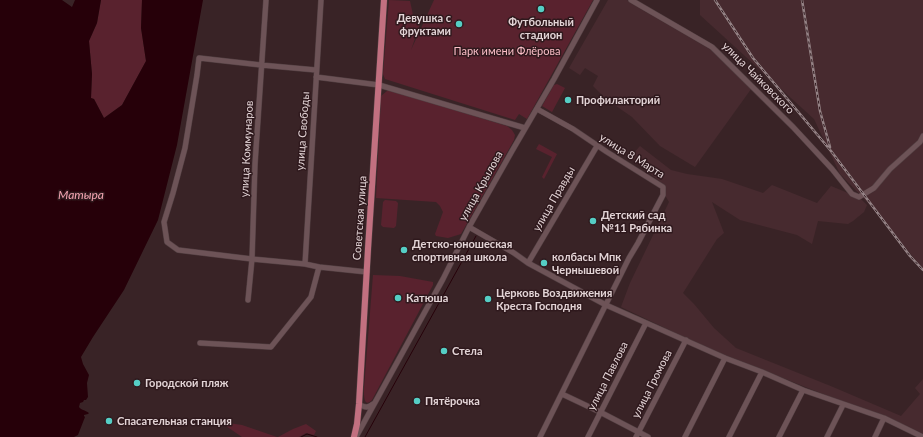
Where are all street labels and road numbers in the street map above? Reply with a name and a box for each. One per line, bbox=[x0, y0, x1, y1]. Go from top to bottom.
street label: улица Чайковского bbox=[719, 39, 797, 117]
street label: улица Свободы bbox=[294, 91, 312, 171]
street label: улица Коммунаров bbox=[238, 100, 256, 198]
street label: улица 8 Марта bbox=[597, 131, 667, 181]
street label: улица Крылова bbox=[456, 149, 506, 223]
street label: улица Правды bbox=[530, 164, 578, 234]
street label: Советская улица bbox=[350, 175, 370, 261]
street label: улица Павлова bbox=[585, 339, 631, 413]
street label: улица Громова bbox=[629, 348, 675, 420]

